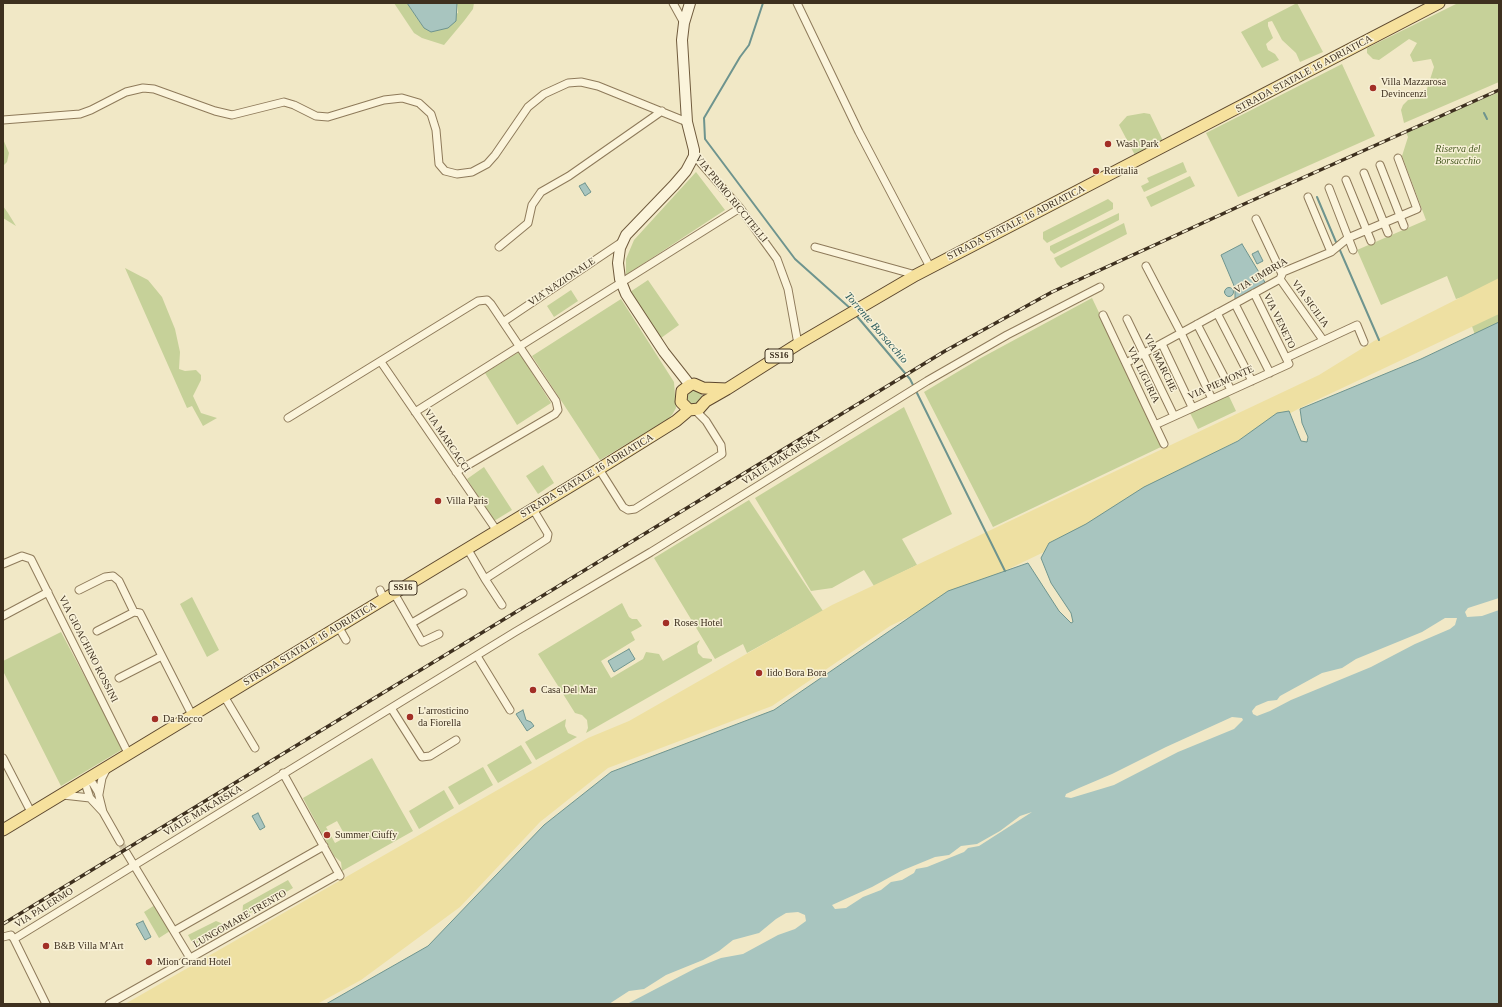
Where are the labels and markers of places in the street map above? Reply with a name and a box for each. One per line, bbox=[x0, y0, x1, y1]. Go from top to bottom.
place label: Villa Mazzarosa Devincenzi bbox=[1381, 76, 1446, 100]
marker: Villa Mazzarosa Devincenzi bbox=[1368, 83, 1378, 93]
place label: Wash Park bbox=[1116, 138, 1159, 150]
marker: Wash Park bbox=[1103, 139, 1113, 149]
place label: Retitalia bbox=[1104, 165, 1138, 177]
marker: Retitalia bbox=[1091, 166, 1101, 176]
place label: Villa Paris bbox=[446, 495, 488, 507]
marker: Villa Paris bbox=[433, 496, 443, 506]
place label: Roses Hotel bbox=[674, 617, 723, 629]
marker: Roses Hotel bbox=[661, 618, 671, 628]
place label: lido Bora Bora bbox=[767, 667, 826, 679]
marker: lido Bora Bora bbox=[754, 668, 764, 678]
place label: Casa Del Mar bbox=[541, 684, 597, 696]
marker: Casa Del Mar bbox=[528, 685, 538, 695]
place label: L'arrosticino da Fiorella bbox=[418, 705, 469, 728]
marker: L'arrosticino da Fiorella bbox=[405, 712, 415, 722]
place label: Da Rocco bbox=[163, 713, 203, 725]
marker: Da Rocco bbox=[150, 714, 160, 724]
place label: Summer Ciuffy bbox=[335, 829, 397, 841]
marker: Summer Ciuffy bbox=[322, 830, 332, 840]
place label: B&B Villa M'Art bbox=[54, 940, 124, 952]
marker: B&B Villa M'Art bbox=[41, 941, 51, 951]
place label: Mion Grand Hotel bbox=[157, 956, 231, 968]
marker: Mion Grand Hotel bbox=[144, 957, 154, 967]

